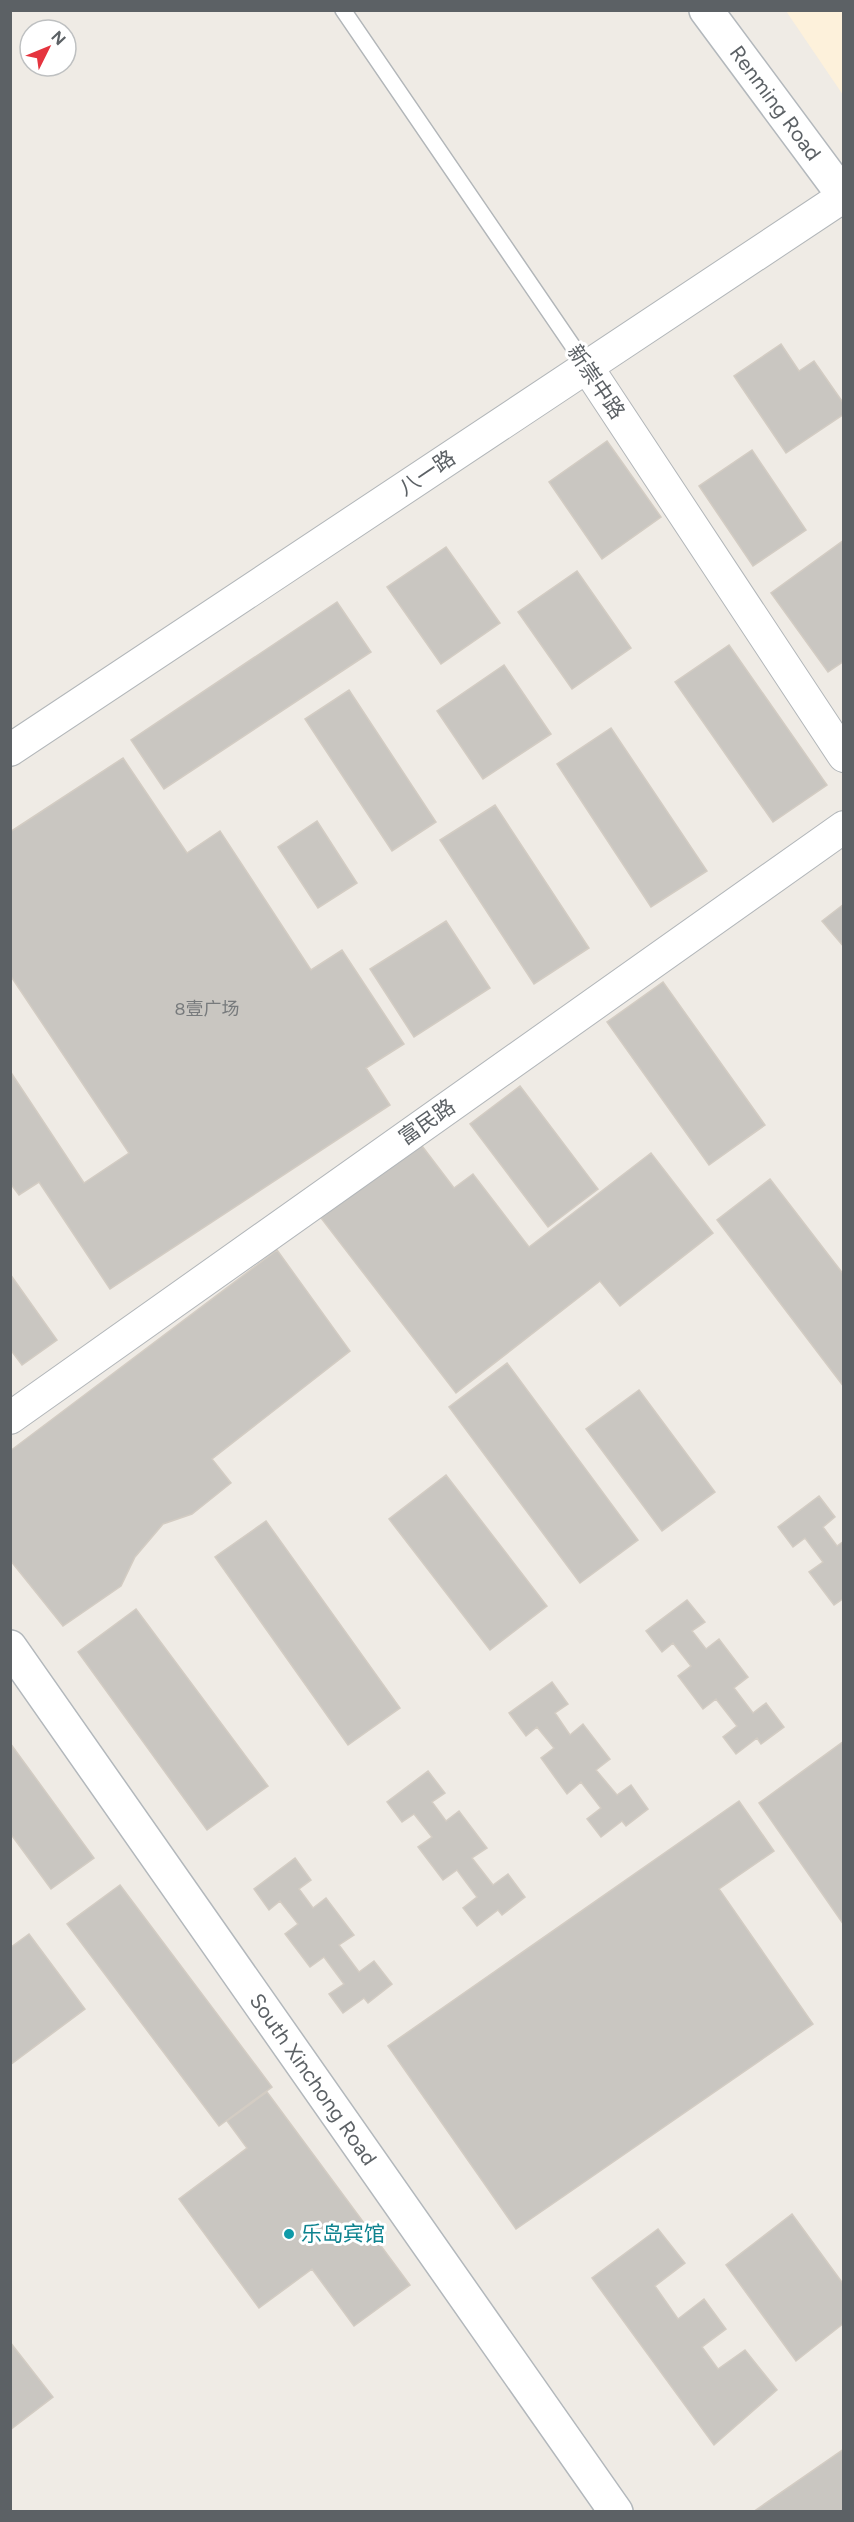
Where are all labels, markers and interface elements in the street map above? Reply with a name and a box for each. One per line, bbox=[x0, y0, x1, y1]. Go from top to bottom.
north arrow bbox=[18, 18, 78, 78]
text: N bbox=[47, 27, 70, 49]
street label: Renming Road bbox=[725, 41, 826, 165]
street label: 新崇中路 bbox=[563, 340, 630, 424]
street label: 八一路 bbox=[394, 445, 460, 501]
house number: 8壹广场 bbox=[174, 998, 240, 1020]
street label: 富民路 bbox=[394, 1093, 460, 1150]
street label: South Xinchong Road bbox=[245, 1988, 382, 2170]
place label: 乐岛宾馆 bbox=[301, 2221, 385, 2246]
marker: 乐岛宾馆 bbox=[282, 2227, 296, 2241]

